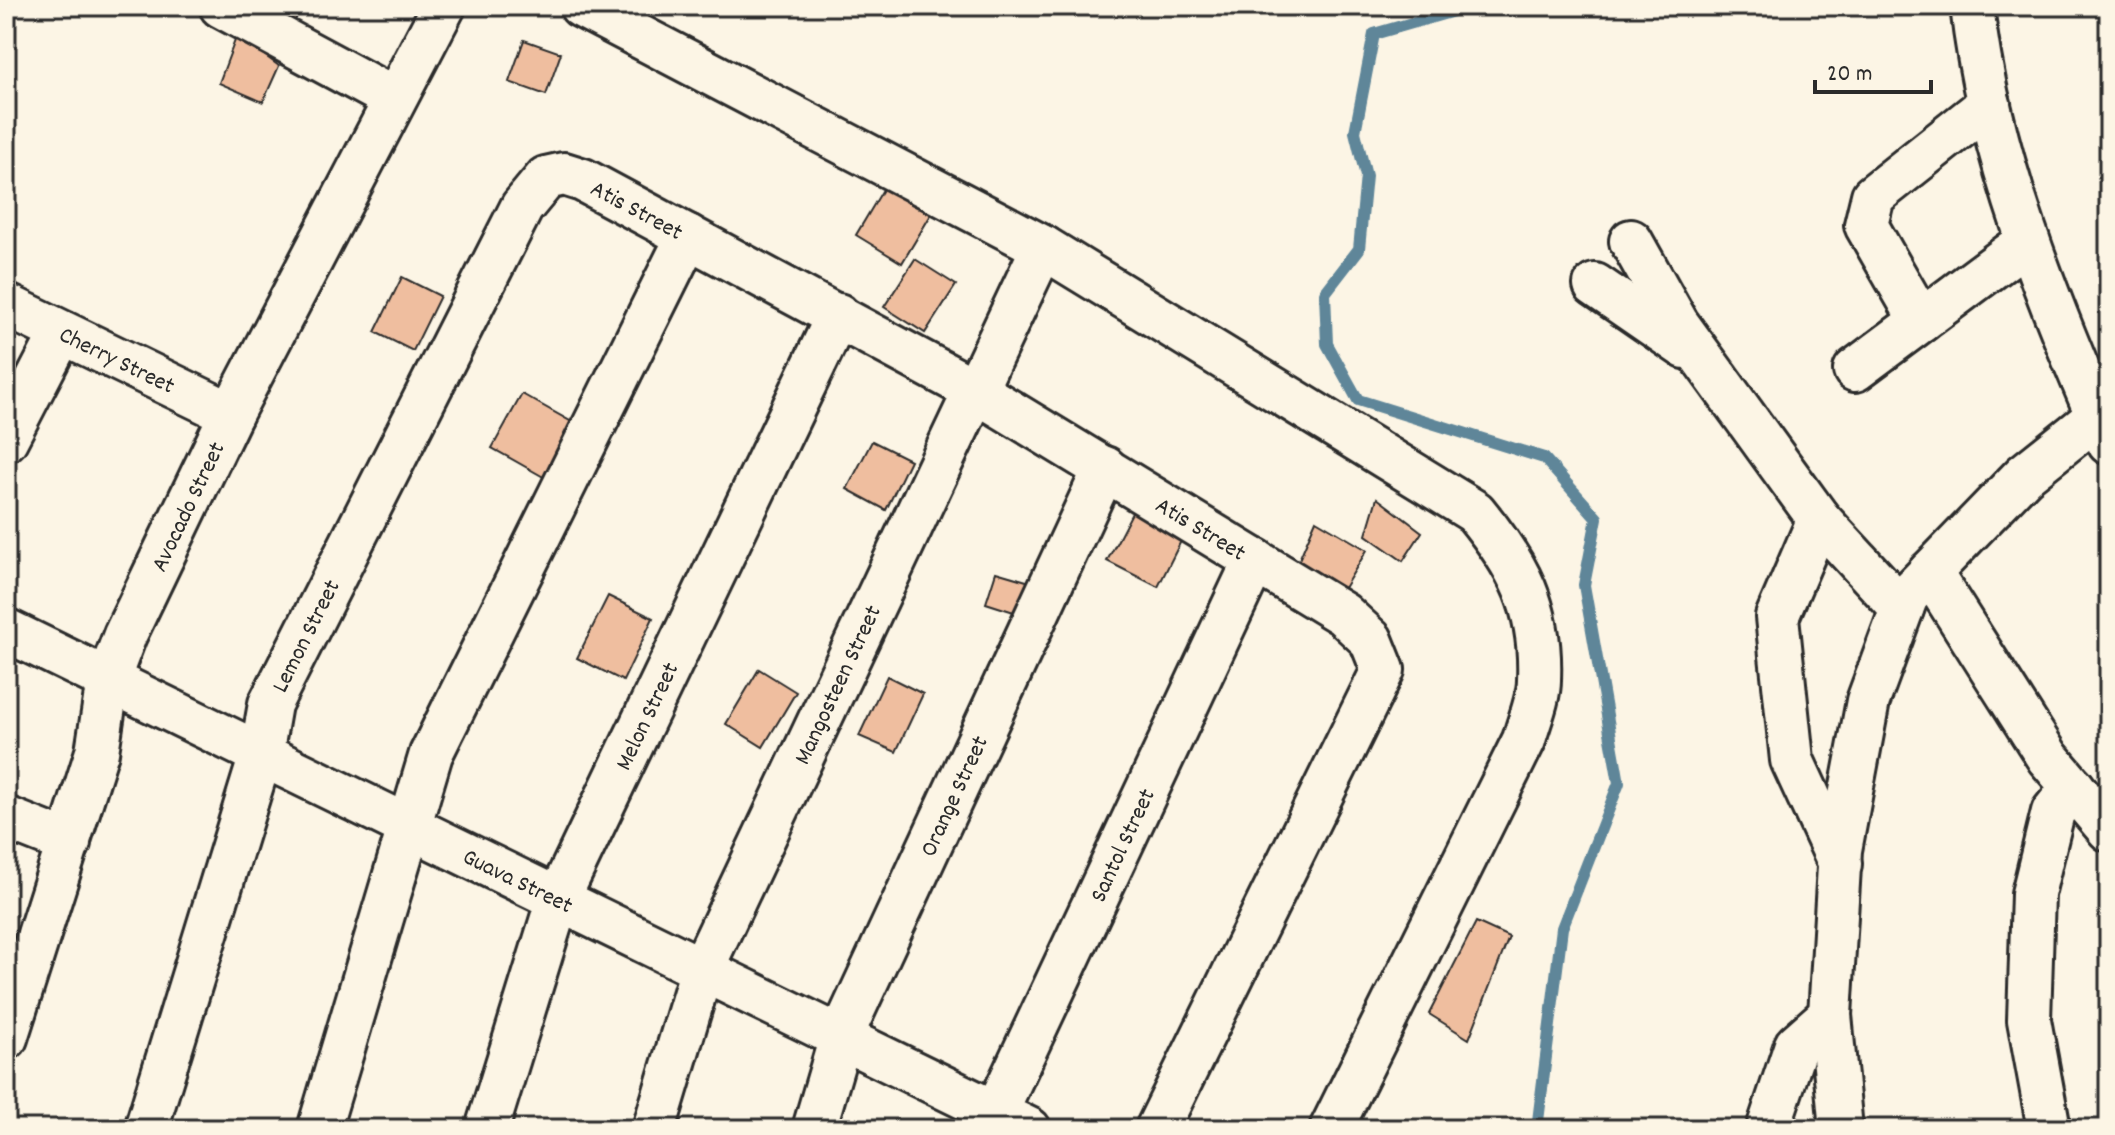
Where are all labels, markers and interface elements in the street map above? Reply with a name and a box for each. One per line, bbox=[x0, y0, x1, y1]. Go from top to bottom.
scale bar bbox=[1815, 44, 1931, 94]
text: 20 m bbox=[1827, 58, 1873, 92]
street label: Atis Street bbox=[584, 173, 688, 251]
street label: Cherry Street bbox=[53, 319, 180, 404]
street label: Avocado Street bbox=[144, 437, 235, 578]
street label: Atis Street bbox=[1148, 490, 1252, 571]
street label: Lemon Street bbox=[265, 574, 350, 699]
street label: Mangosteen Street bbox=[787, 600, 892, 771]
street label: Melon Street bbox=[608, 657, 689, 777]
street label: Orange Street bbox=[913, 731, 999, 863]
street label: Santol Street bbox=[1083, 783, 1165, 908]
street label: Guava Street bbox=[456, 841, 578, 924]

